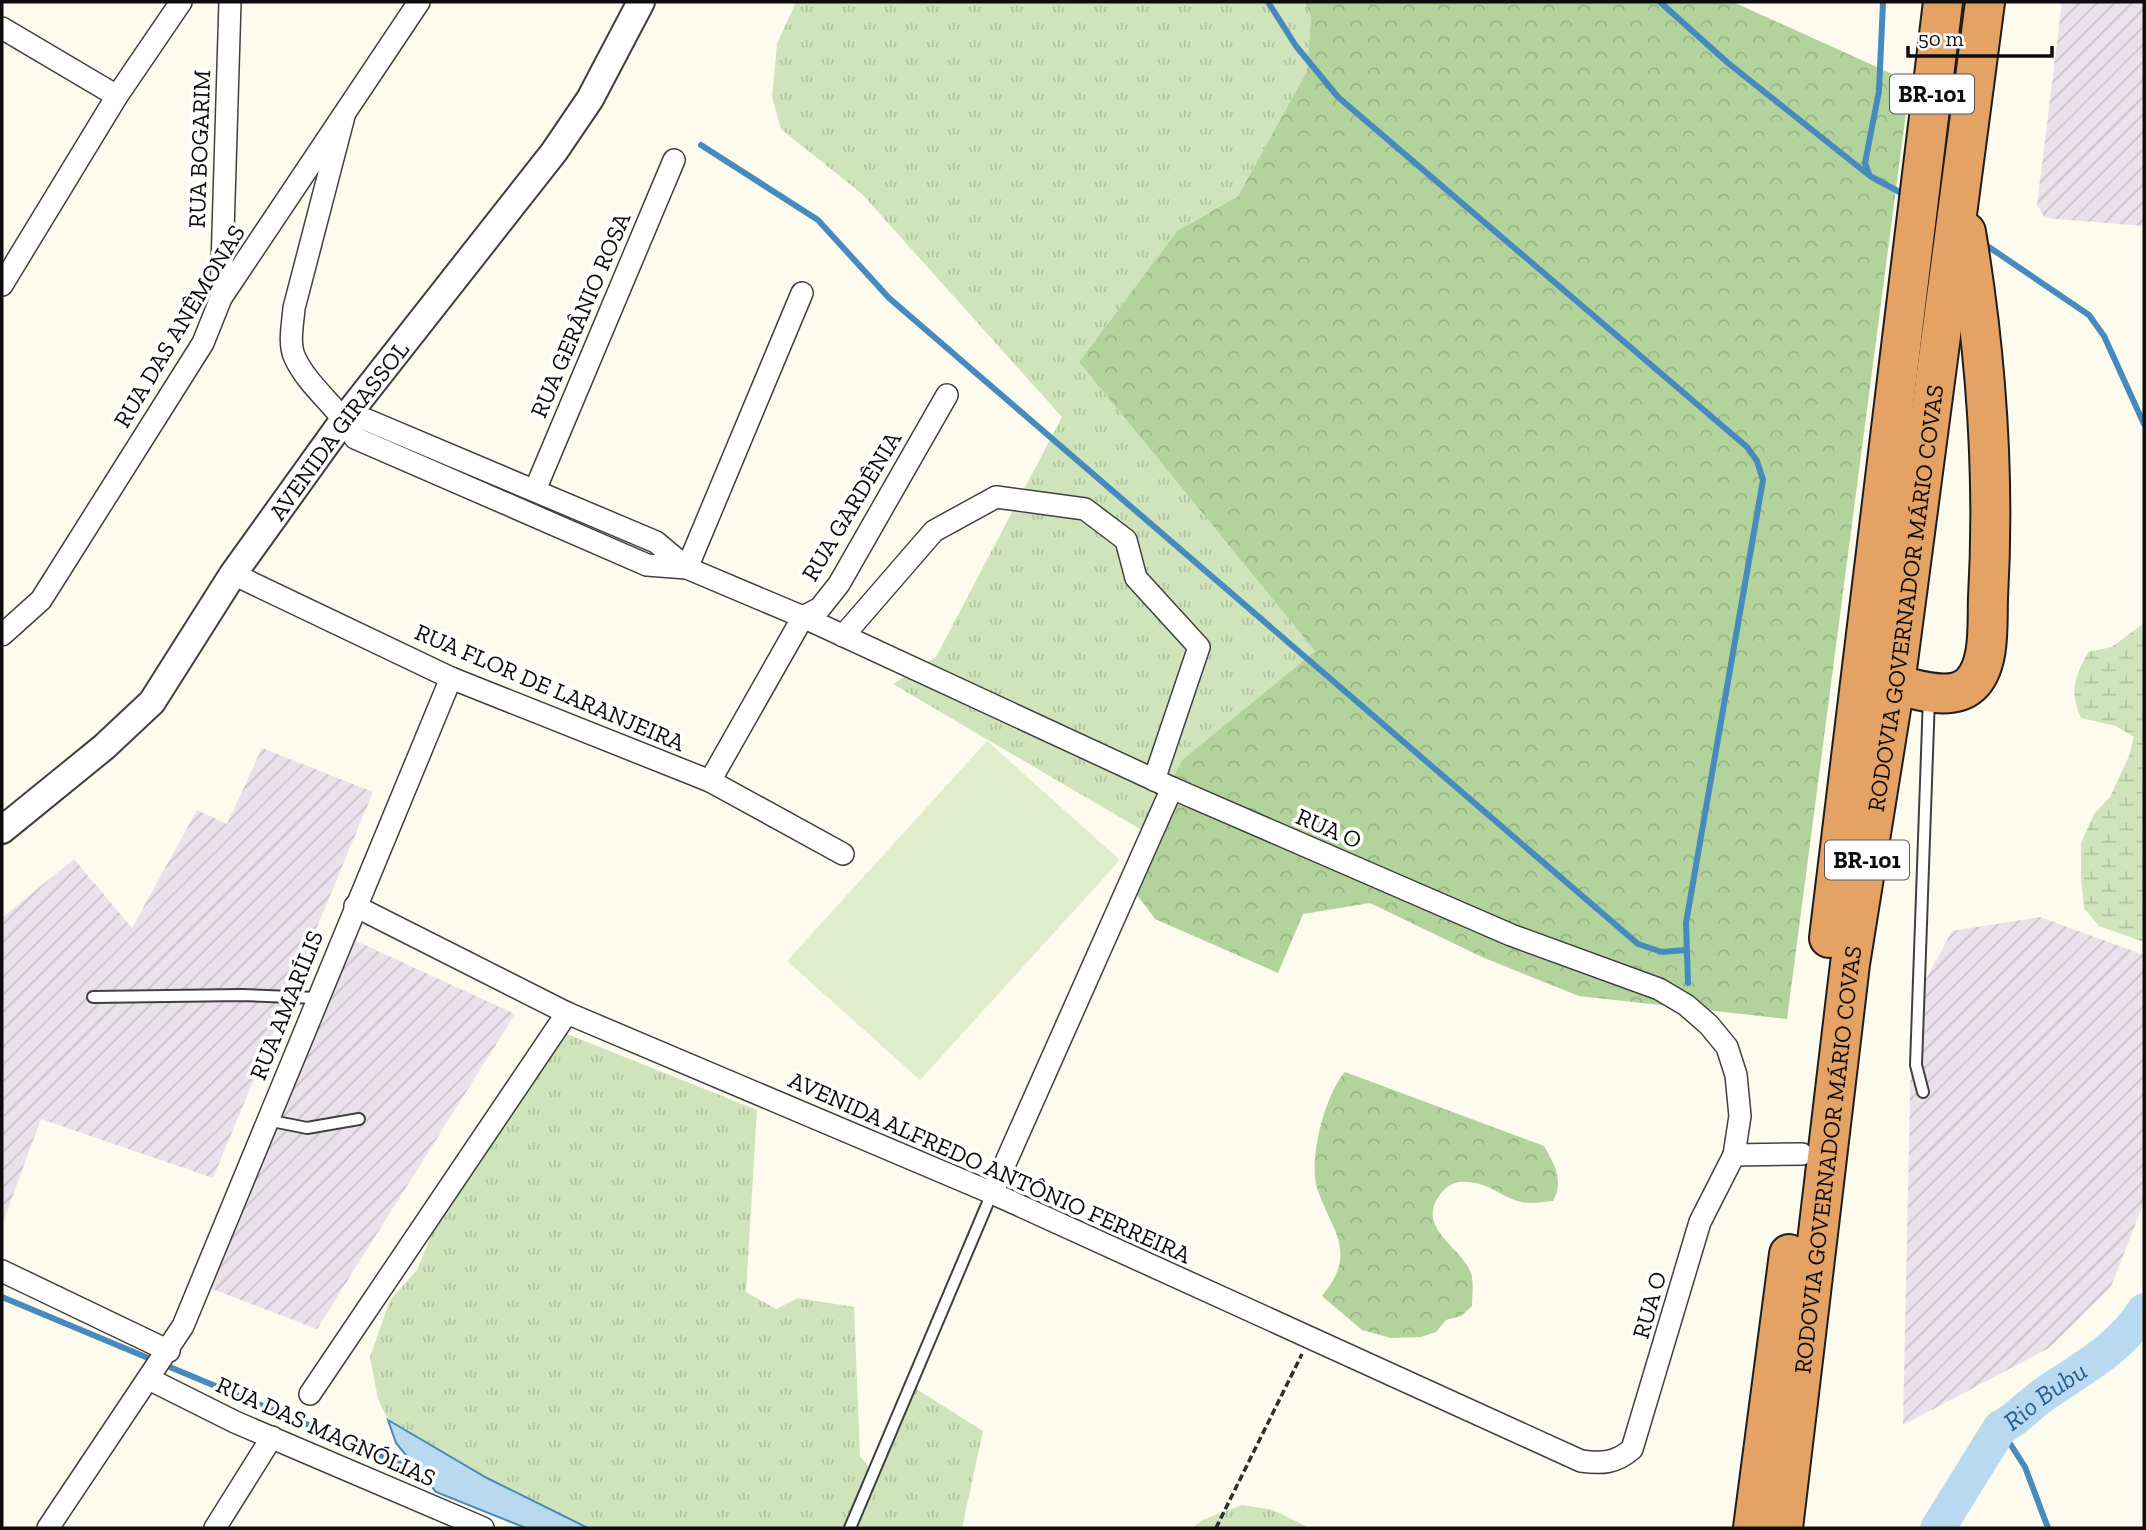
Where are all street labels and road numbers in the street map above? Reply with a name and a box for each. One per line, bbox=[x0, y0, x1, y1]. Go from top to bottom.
street label: RUA BOGARIM bbox=[182, 69, 216, 229]
road number: BR-101 bbox=[1890, 74, 1974, 114]
street label: RUA GERÂNIO ROSA bbox=[524, 208, 637, 422]
street label: RUA DAS ANÊMONAS bbox=[107, 219, 251, 433]
street label: AVENIDA GIRASSOL bbox=[262, 335, 415, 525]
street label: RODOVIA GOVERNADOR MÁRIO COVAS bbox=[1860, 383, 1949, 814]
street label: RUA GARDÊNIA bbox=[795, 426, 907, 586]
street label: RUA FLOR DE LARANJEIRA bbox=[411, 617, 690, 757]
street label: RUA O bbox=[1292, 801, 1366, 855]
road number: BR-101 bbox=[1825, 840, 1909, 880]
street label: RUA AMARÍLIS bbox=[243, 926, 329, 1084]
street label: RODOVIA GOVERNADOR MÁRIO COVAS bbox=[1787, 943, 1867, 1375]
street label: AVENIDA ALFREDO ANTÔNIO FERREIRA bbox=[784, 1065, 1196, 1269]
street label: RUA O bbox=[1626, 1268, 1672, 1342]
street label: RUA DAS MAGNÓLIAS bbox=[212, 1369, 440, 1493]

